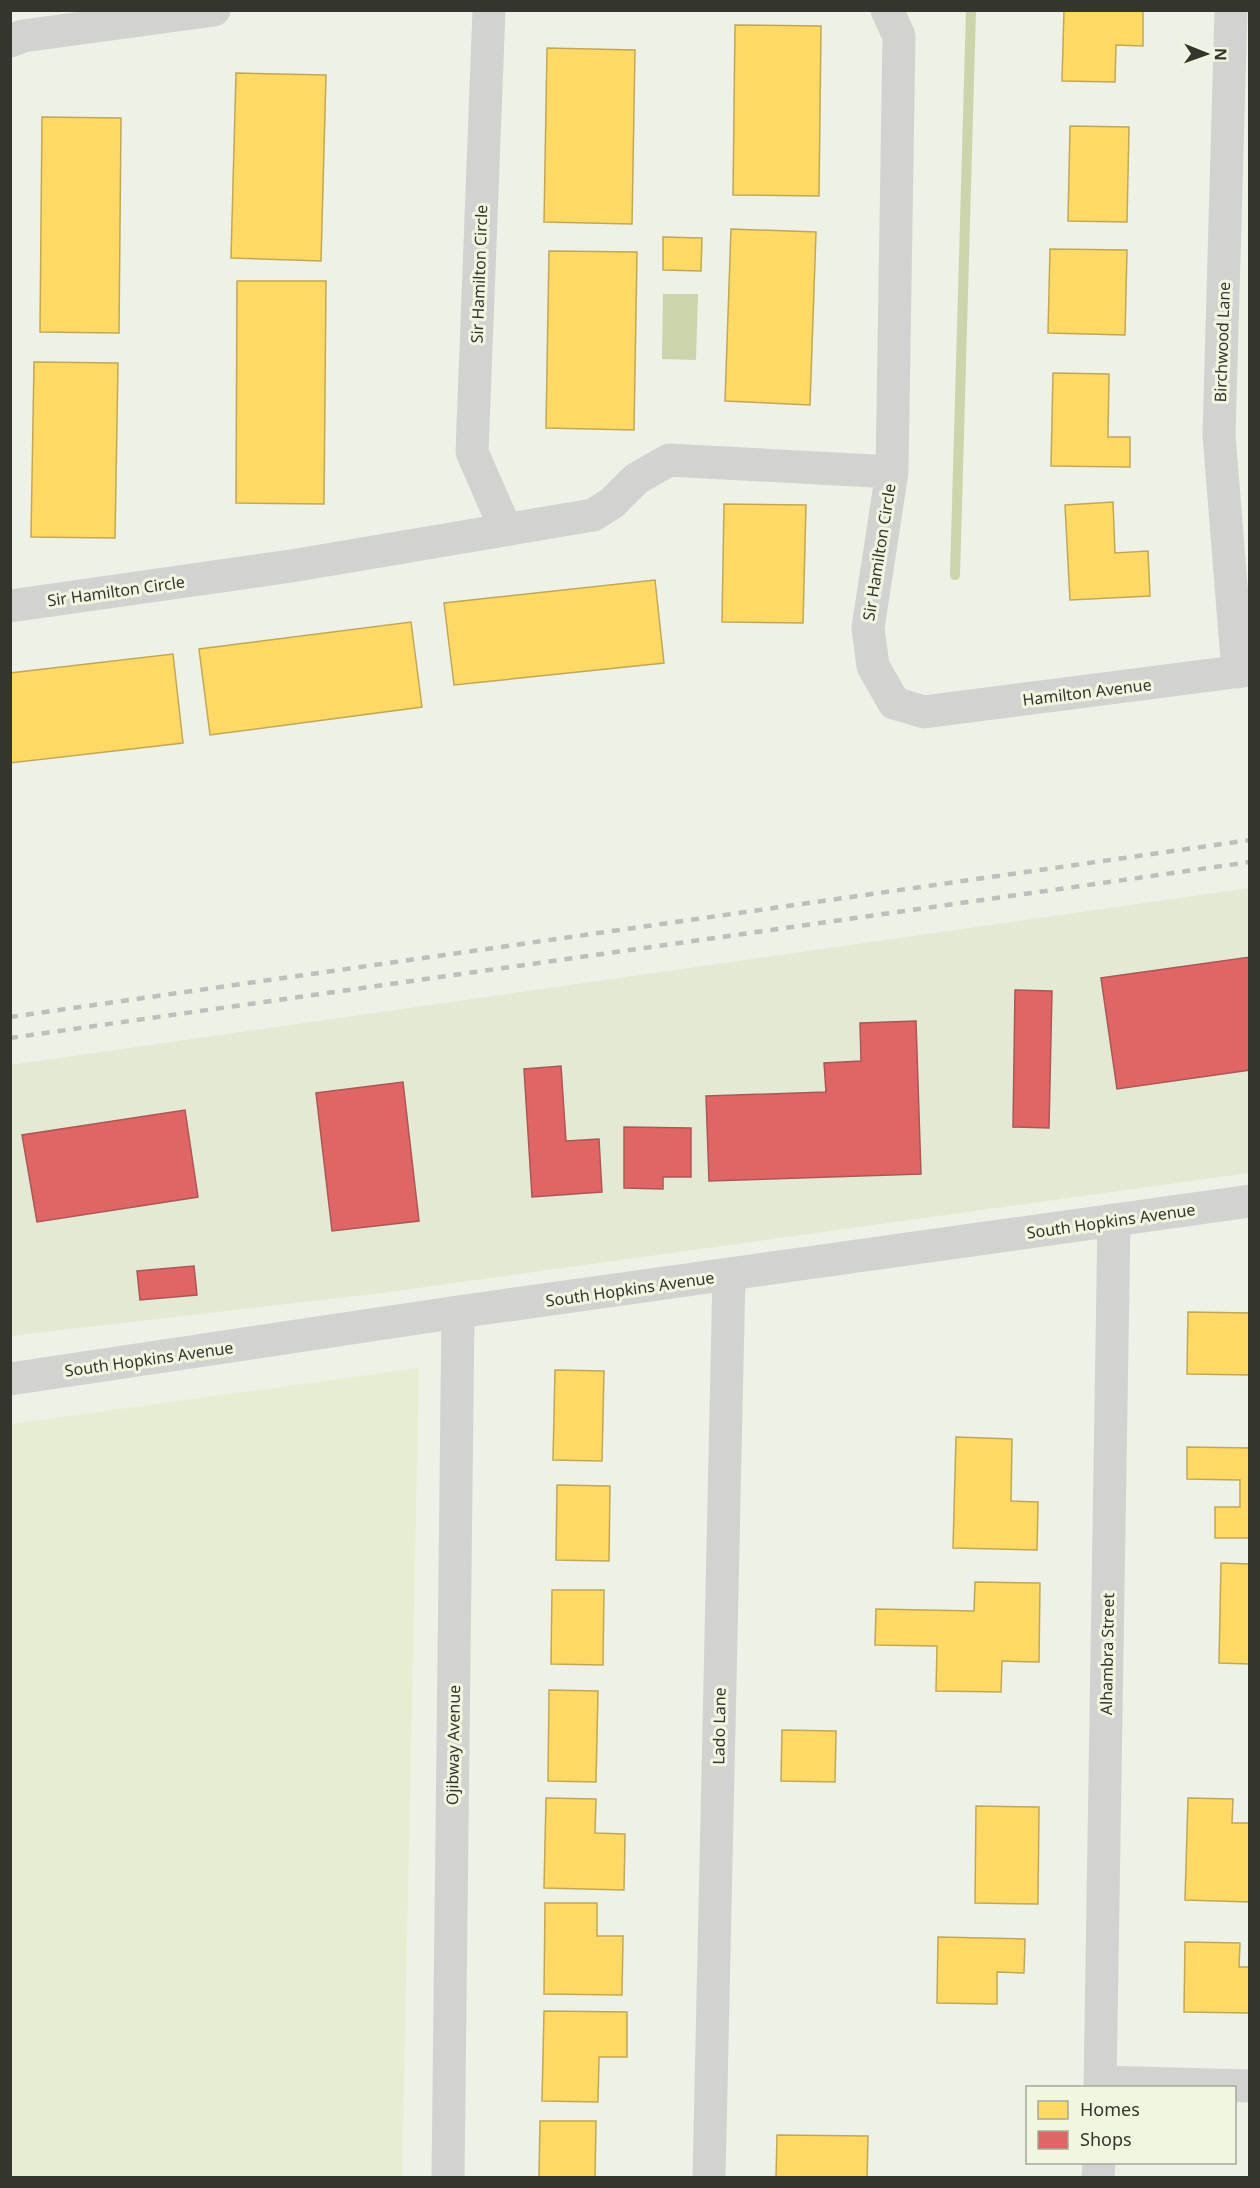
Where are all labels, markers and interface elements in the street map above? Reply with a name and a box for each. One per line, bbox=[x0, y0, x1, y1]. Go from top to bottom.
north arrow bbox=[1176, 24, 1236, 84]
text: N bbox=[1210, 48, 1232, 61]
street label: Sir Hamilton Circle bbox=[466, 204, 492, 344]
street label: Birchwood Lane bbox=[1209, 281, 1235, 403]
street label: Sir Hamilton Circle bbox=[857, 482, 901, 622]
street label: Sir Hamilton Circle bbox=[46, 570, 186, 612]
street label: Hamilton Avenue bbox=[1021, 673, 1153, 711]
street label: South Hopkins Avenue bbox=[1025, 1198, 1197, 1244]
street label: South Hopkins Avenue bbox=[544, 1266, 716, 1312]
street label: South Hopkins Avenue bbox=[63, 1336, 235, 1382]
street label: Alhambra Street bbox=[1095, 1593, 1119, 1715]
street label: Ojibway Avenue bbox=[441, 1685, 465, 1805]
street label: Lado Lane bbox=[707, 1687, 731, 1765]
legend bbox=[1026, 2086, 1236, 2164]
text: Homes bbox=[1080, 2097, 1140, 2121]
text: Shops bbox=[1080, 2127, 1132, 2151]

